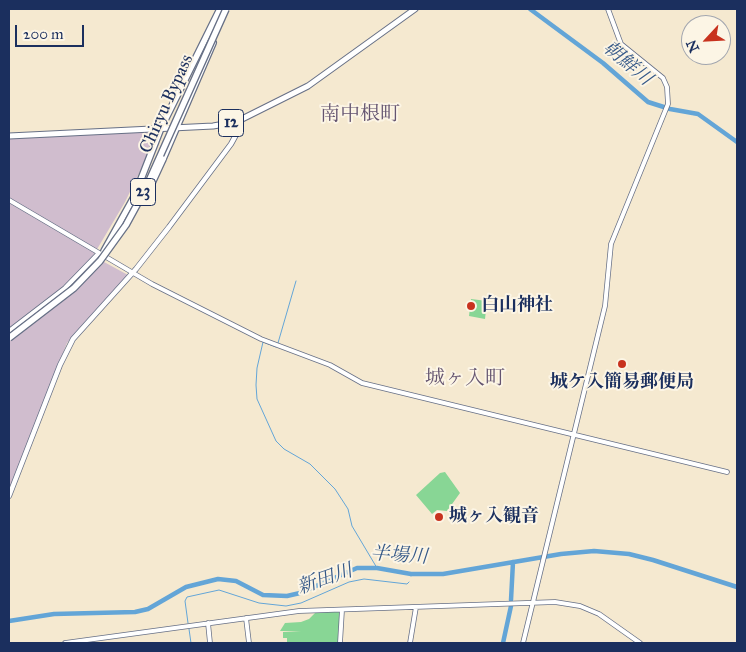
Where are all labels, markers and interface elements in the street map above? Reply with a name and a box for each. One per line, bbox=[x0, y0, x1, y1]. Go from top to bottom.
scale bar bbox=[18, 15, 86, 47]
north arrow bbox=[681, 15, 731, 65]
text: 200 m bbox=[23, 25, 64, 43]
water label: 朝鮮川 bbox=[598, 37, 656, 91]
text: N bbox=[683, 37, 703, 55]
street label: Chiryu Bypass bbox=[136, 51, 198, 157]
district label: 南中根町 bbox=[320, 103, 400, 127]
road number: 12 bbox=[218, 110, 244, 136]
road number: 23 bbox=[130, 178, 156, 206]
place label: 白山神社 bbox=[481, 295, 553, 317]
marker: 白山神社 bbox=[465, 300, 477, 312]
marker: 城ケ入簡易郵便局 bbox=[616, 358, 628, 370]
district label: 城ヶ入町 bbox=[425, 367, 505, 391]
place label: 城ケ入簡易郵便局 bbox=[550, 372, 694, 394]
place label: 城ヶ入観音 bbox=[449, 506, 539, 528]
marker: 城ヶ入観音 bbox=[433, 511, 445, 523]
water label: 半場川 bbox=[370, 543, 428, 569]
water label: 新田川 bbox=[294, 560, 356, 600]

